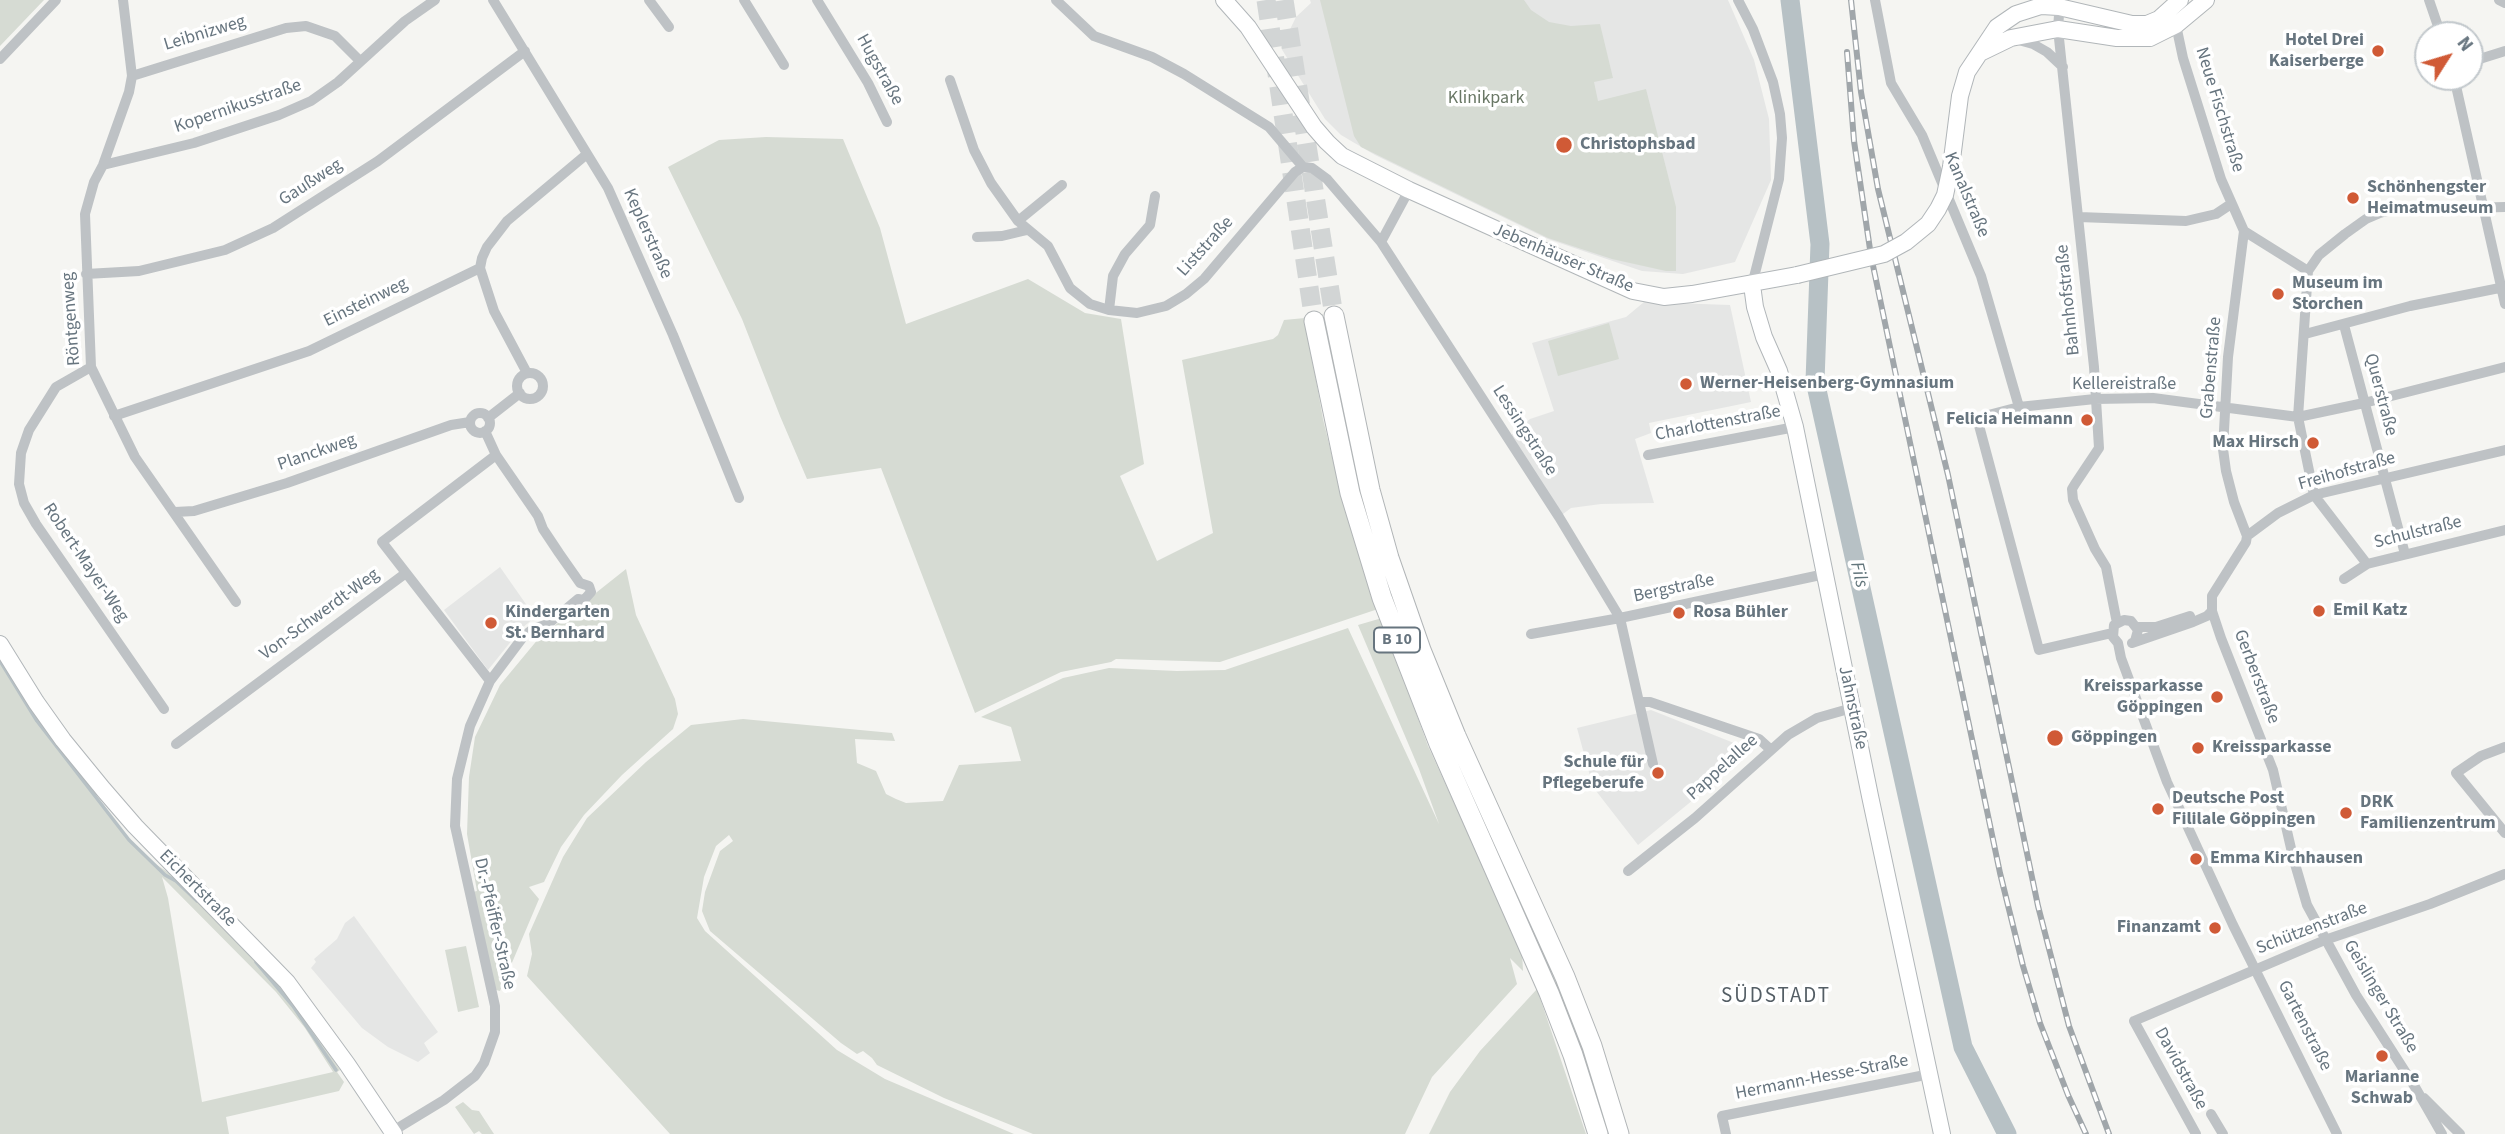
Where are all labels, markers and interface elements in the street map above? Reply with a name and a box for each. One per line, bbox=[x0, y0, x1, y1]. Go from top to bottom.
street label: Leibnizweg bbox=[161, 11, 249, 57]
north arrow bbox=[2414, 21, 2484, 91]
place label: Hotel Drei Kaiserberge bbox=[2269, 30, 2364, 72]
street label: Hugstraße bbox=[851, 31, 907, 109]
text: N bbox=[2450, 31, 2479, 57]
marker: Hotel Drei Kaiserberge bbox=[2370, 43, 2386, 59]
street label: Neue Fischstraße bbox=[2190, 45, 2248, 175]
street label: Kopernikusstraße bbox=[172, 75, 304, 139]
park label: Klinikpark bbox=[1448, 88, 1524, 110]
place label: Christophsbad bbox=[1580, 134, 1696, 156]
marker: Christophsbad bbox=[1554, 135, 1574, 155]
street label: Kanalstraße bbox=[1938, 149, 1994, 241]
street label: Gaußweg bbox=[275, 155, 347, 211]
place label: Schönhengster Heimatmuseum bbox=[2367, 177, 2493, 220]
street label: Keplerstraße bbox=[618, 186, 676, 282]
marker: Schönhengster Heimatmuseum bbox=[2345, 190, 2361, 206]
street label: Liststraße bbox=[1173, 212, 1239, 282]
street label: Jebenhäuser Straße bbox=[1489, 220, 1637, 298]
street label: Bahnhofstraße bbox=[2052, 243, 2086, 357]
street label: Röntgenweg bbox=[58, 271, 86, 367]
street label: Einsteinweg bbox=[321, 273, 411, 333]
place label: Museum im Storchen bbox=[2292, 273, 2383, 316]
marker: Museum im Storchen bbox=[2270, 286, 2286, 302]
street label: Grabenstraße bbox=[2197, 316, 2227, 420]
street label: Querstraße bbox=[2359, 351, 2401, 439]
place label: Werner-Heisenberg-Gymnasium bbox=[1700, 373, 1954, 395]
street label: Kellereistraße bbox=[2072, 374, 2176, 396]
marker: Werner-Heisenberg-Gymnasium bbox=[1678, 376, 1694, 392]
street label: Lessingstraße bbox=[1487, 382, 1561, 480]
street label: Charlottenstraße bbox=[1654, 401, 1782, 447]
place label: Felicia Heimann bbox=[1946, 409, 2073, 431]
marker: Felicia Heimann bbox=[2079, 412, 2095, 428]
street label: Planckweg bbox=[275, 430, 359, 476]
place label: Max Hirsch bbox=[2212, 432, 2299, 454]
marker: Max Hirsch bbox=[2305, 435, 2321, 451]
street label: Freihofstraße bbox=[2296, 448, 2398, 496]
street label: Robert-Mayer-Weg bbox=[37, 499, 133, 627]
street label: Schulstraße bbox=[2372, 512, 2464, 554]
water label: Fils bbox=[1844, 560, 1872, 590]
street label: Von-Schwerdt-Weg bbox=[256, 564, 384, 666]
street label: Bergstraße bbox=[1632, 570, 1716, 608]
place label: Emil Katz bbox=[2333, 600, 2407, 622]
place label: Kindergarten St. Bernhard bbox=[505, 602, 610, 644]
place label: Rosa Bühler bbox=[1693, 602, 1788, 624]
marker: Emil Katz bbox=[2311, 603, 2327, 619]
marker: Rosa Bühler bbox=[1671, 605, 1687, 621]
marker: Kindergarten St. Bernhard bbox=[483, 615, 499, 631]
street label: Gerberstraße bbox=[2228, 627, 2284, 727]
road number: B 10 bbox=[1374, 628, 1420, 652]
street label: Jahnstraße bbox=[1833, 664, 1871, 752]
place label: Kreissparkasse Göppingen bbox=[2084, 676, 2203, 718]
marker: Kreissparkasse Göppingen bbox=[2209, 689, 2225, 705]
place label: Göppingen bbox=[2071, 727, 2157, 749]
marker: Göppingen bbox=[2045, 728, 2065, 748]
street label: Pappelallee bbox=[1683, 730, 1763, 806]
place label: Kreissparkasse bbox=[2212, 737, 2331, 759]
marker: Kreissparkasse bbox=[2190, 740, 2206, 756]
place label: Schule für Pflegeberufe bbox=[1542, 752, 1644, 794]
marker: Schule für Pflegeberufe bbox=[1650, 765, 1666, 781]
place label: Deutsche Post Fililale Göppingen bbox=[2172, 788, 2315, 830]
place label: DRK Familienzentrum bbox=[2360, 792, 2496, 834]
marker: Deutsche Post Fililale Göppingen bbox=[2150, 801, 2166, 817]
marker: DRK Familienzentrum bbox=[2338, 805, 2354, 821]
street label: Eichertstraße bbox=[154, 846, 240, 932]
place label: Emma Kirchhausen bbox=[2210, 848, 2363, 870]
marker: Emma Kirchhausen bbox=[2188, 851, 2204, 867]
street label: Dr.-Pfeiffer-Straße bbox=[468, 856, 520, 992]
street label: Schützenstraße bbox=[2253, 898, 2371, 960]
place label: Finanzamt bbox=[2117, 917, 2201, 939]
marker: Finanzamt bbox=[2207, 920, 2223, 936]
street label: Geislinger Straße bbox=[2338, 937, 2422, 1057]
street label: Gartenstraße bbox=[2272, 977, 2336, 1075]
district label: SÜDSTADT bbox=[1722, 984, 1830, 1010]
street label: Davidstraße bbox=[2149, 1024, 2211, 1114]
marker: Marianne Schwab bbox=[2374, 1048, 2390, 1064]
street label: Hermann-Hesse-Straße bbox=[1734, 1051, 1910, 1105]
place label: Marianne Schwab bbox=[2345, 1067, 2419, 1110]

